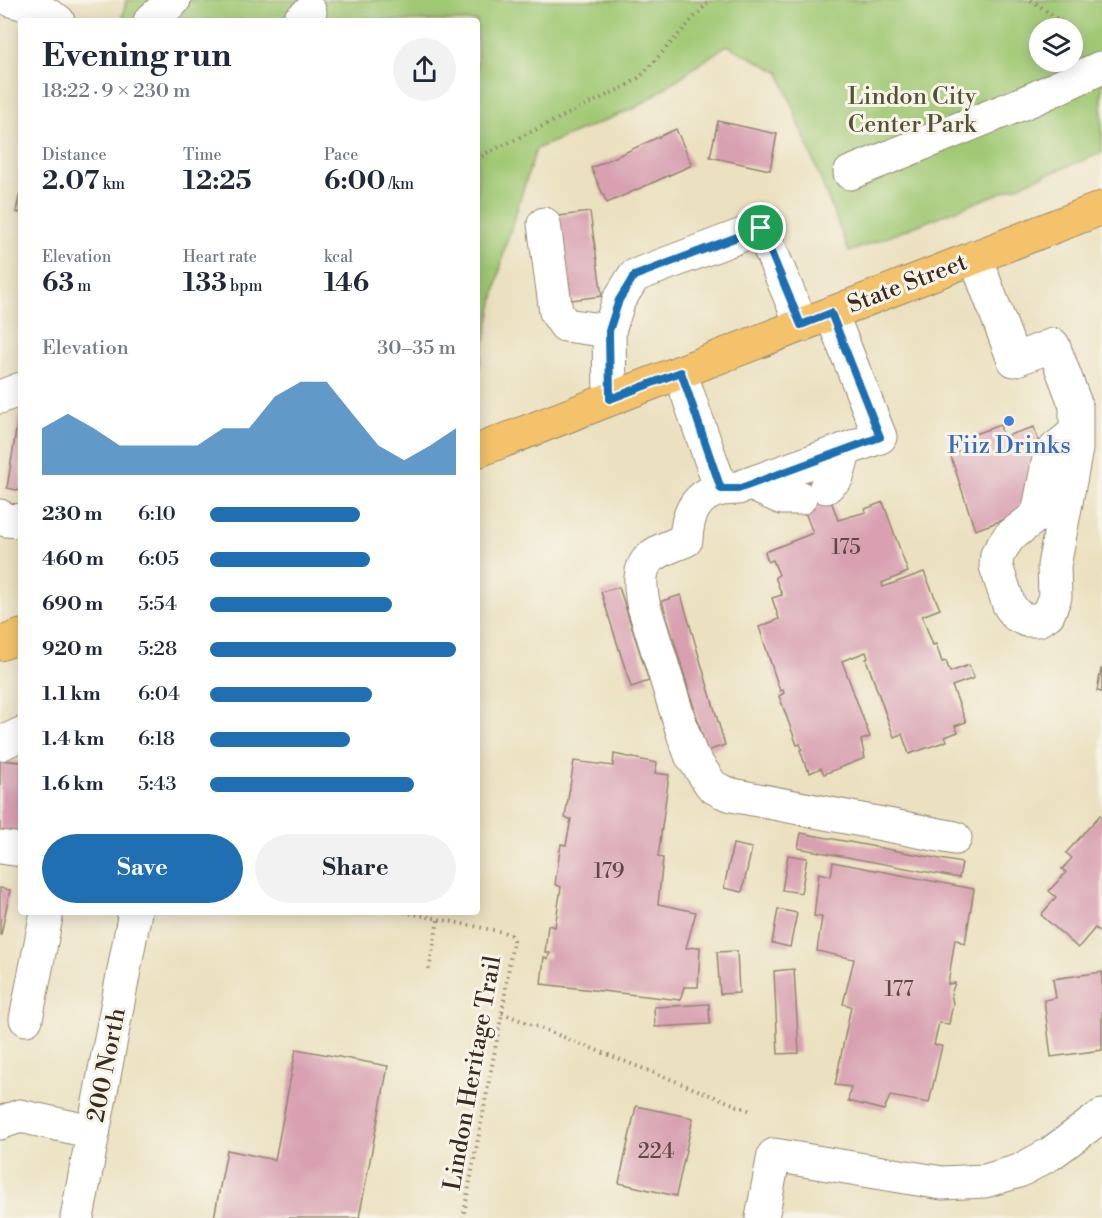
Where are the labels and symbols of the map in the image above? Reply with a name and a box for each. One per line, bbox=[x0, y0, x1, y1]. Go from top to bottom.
park label: Lindon City Center Park bbox=[848, 82, 978, 140]
pin bbox=[735, 202, 786, 253]
street label: State Street bbox=[843, 247, 972, 320]
marker: Fiiz Drinks bbox=[1002, 414, 1016, 428]
place label: Fiiz Drinks bbox=[947, 431, 1071, 461]
house number: 175 bbox=[831, 535, 861, 561]
house number: 179 bbox=[594, 859, 624, 885]
street label: Lindon Heritage Trail bbox=[438, 953, 508, 1193]
house number: 177 bbox=[884, 977, 914, 1003]
street label: 200 North bbox=[81, 1006, 133, 1125]
house number: 224 bbox=[638, 1139, 674, 1165]

